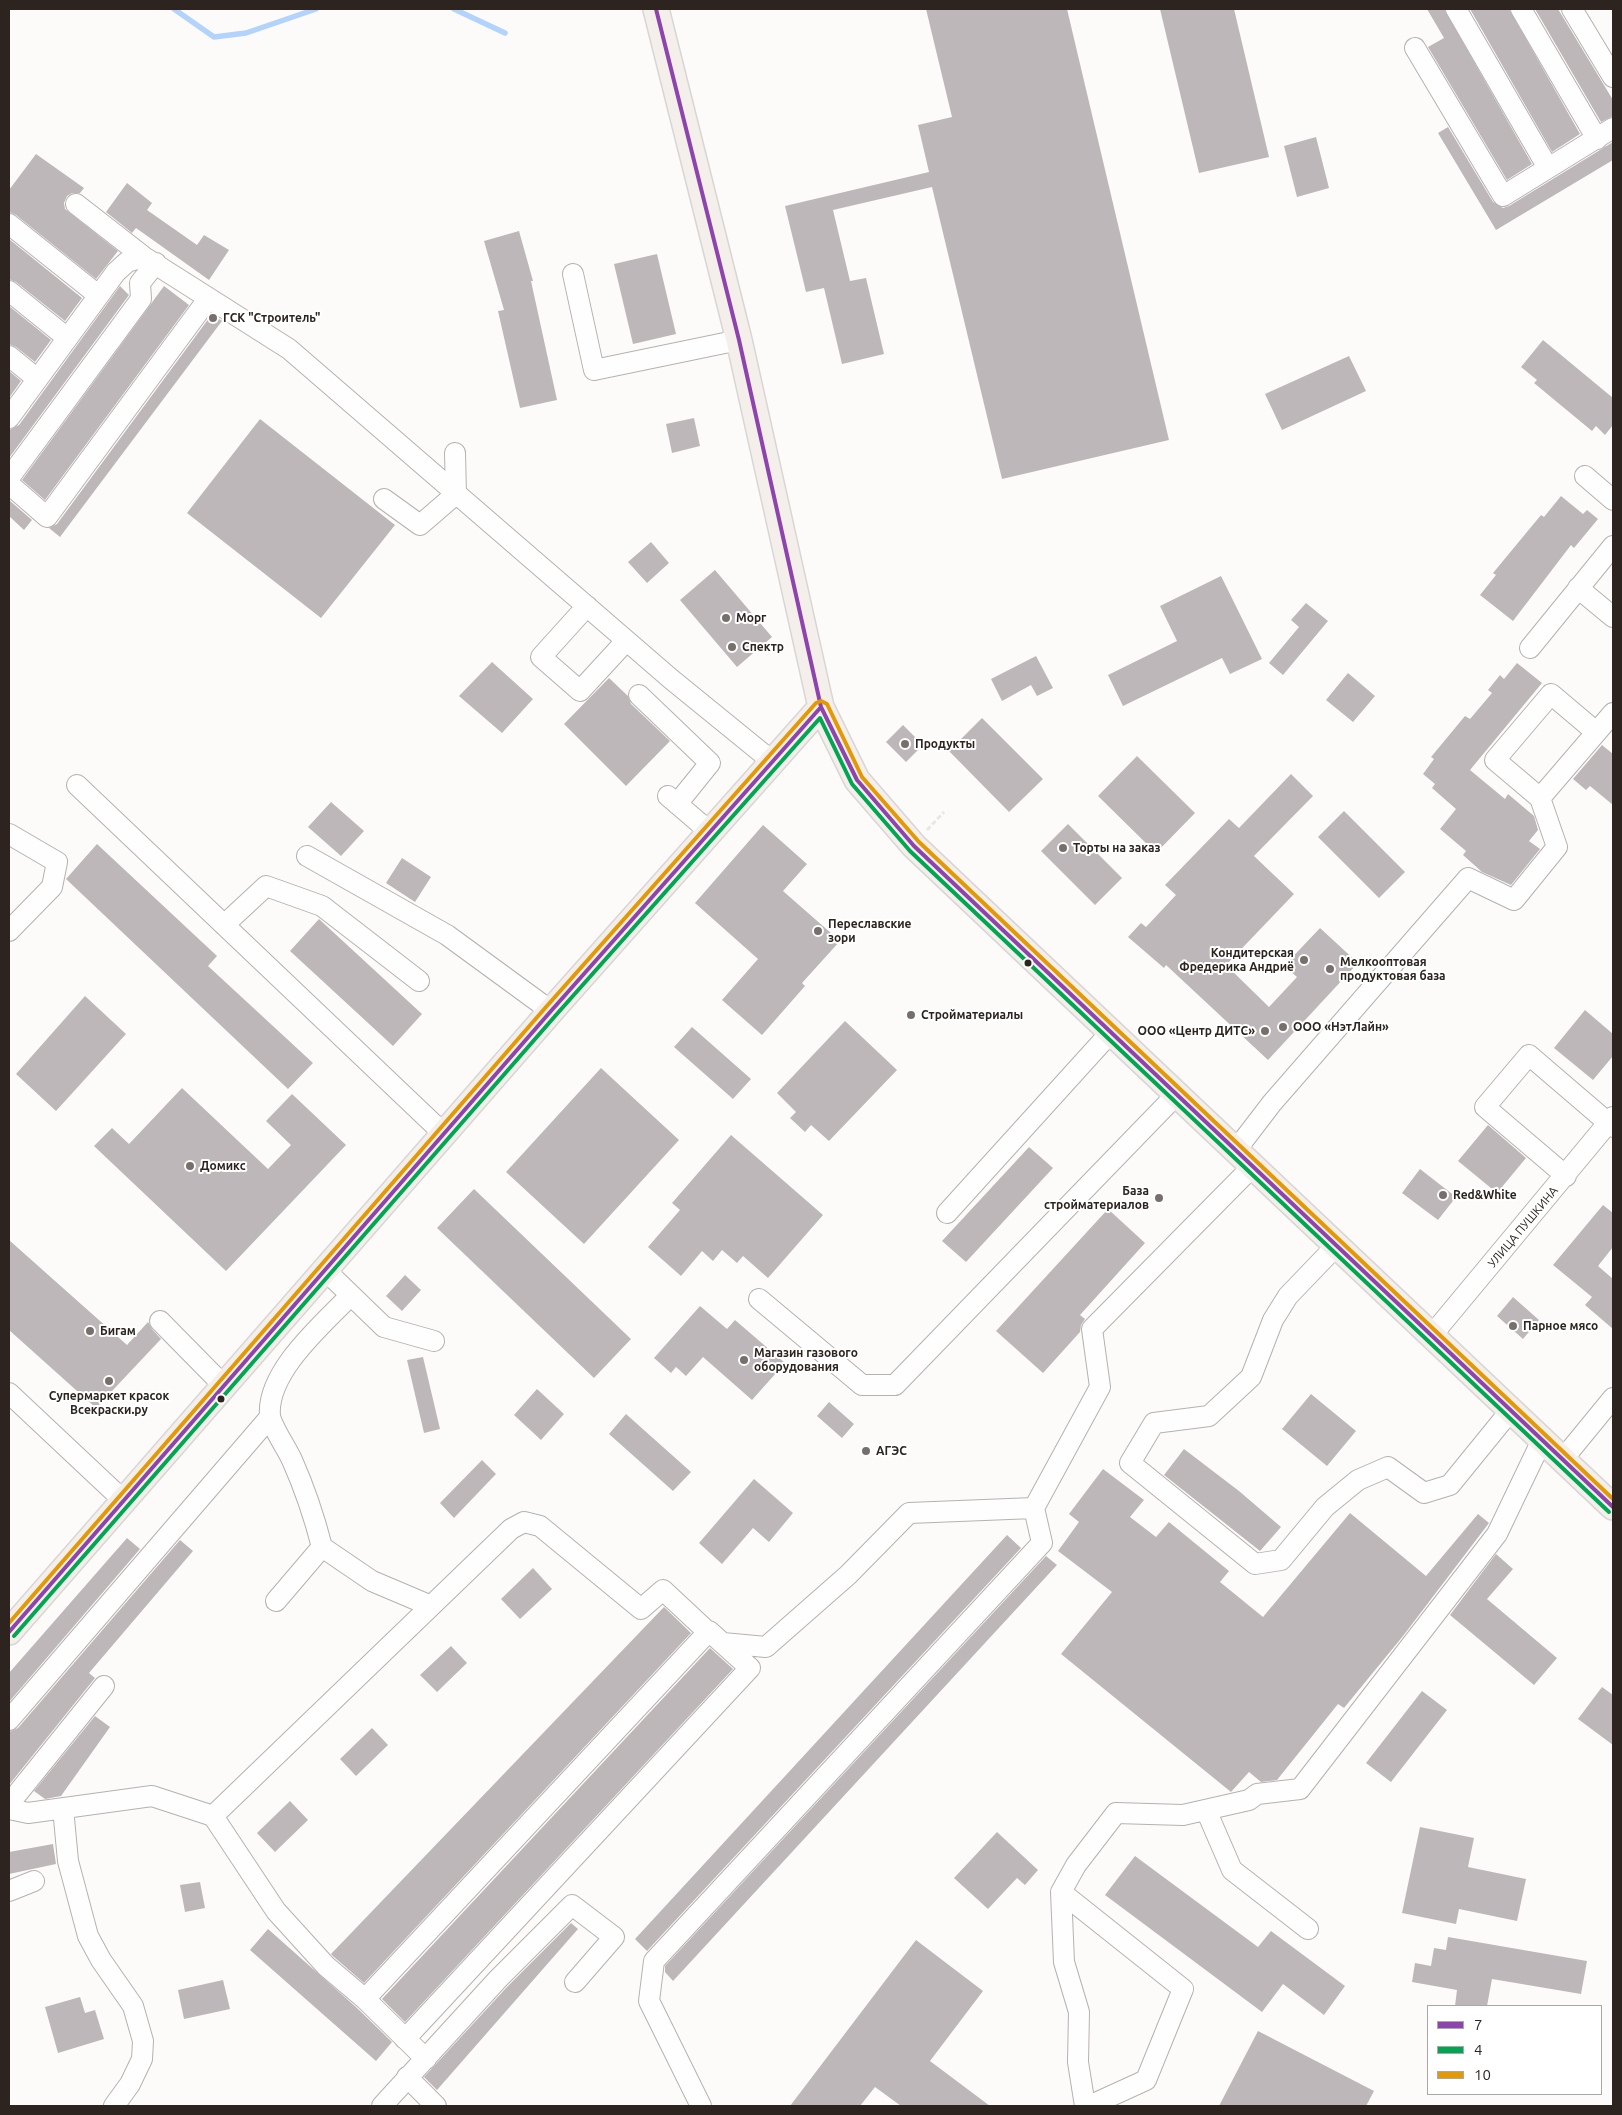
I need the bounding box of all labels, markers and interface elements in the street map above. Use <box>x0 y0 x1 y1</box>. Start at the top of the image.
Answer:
place label: ГСК "Строитель" <box>223 311 320 325</box>
marker: ГСК "Строитель" <box>207 312 219 324</box>
place label: Морг <box>736 611 766 625</box>
marker: Морг <box>720 612 732 624</box>
place label: Спектр <box>742 640 784 654</box>
marker: Спектр <box>726 641 738 653</box>
place label: Продукты <box>915 737 975 751</box>
marker: Продукты <box>899 738 911 750</box>
place label: Торты на заказ <box>1073 841 1160 855</box>
marker: Торты на заказ <box>1057 842 1069 854</box>
place label: Переславские зори <box>828 917 912 945</box>
marker: Переславские зори <box>812 925 824 937</box>
place label: Кондитерская Фредерика Андриё <box>1179 946 1294 974</box>
marker: Кондитерская Фредерика Андриё <box>1298 954 1310 966</box>
place label: Мелкооптовая продуктовая база <box>1340 955 1446 983</box>
unlabelled marker <box>1023 958 1033 968</box>
marker: Мелкооптовая продуктовая база <box>1324 963 1336 975</box>
place label: Стройматериалы <box>921 1008 1023 1022</box>
marker: Стройматериалы <box>905 1009 917 1021</box>
place label: ООО «НэтЛайн» <box>1293 1020 1389 1034</box>
marker: ООО «НэтЛайн» <box>1277 1021 1289 1033</box>
place label: ООО «Центр ДИТС» <box>1138 1024 1255 1038</box>
marker: ООО «Центр ДИТС» <box>1259 1025 1271 1037</box>
place label: Домикс <box>200 1159 246 1173</box>
marker: Домикс <box>184 1160 196 1172</box>
place label: База стройматериалов <box>1044 1184 1149 1212</box>
street label: УЛИЦА ПУШКИНА <box>1485 1184 1561 1270</box>
place label: Red&White <box>1453 1188 1517 1202</box>
marker: Red&White <box>1437 1189 1449 1201</box>
marker: База стройматериалов <box>1153 1192 1165 1204</box>
place label: Парное мясо <box>1523 1319 1598 1333</box>
marker: Парное мясо <box>1507 1320 1519 1332</box>
place label: Бигам <box>100 1324 136 1338</box>
marker: Бигам <box>84 1325 96 1337</box>
place label: Магазин газового оборудования <box>754 1346 858 1374</box>
marker: Магазин газового оборудования <box>738 1354 750 1366</box>
marker: Супермаркет красок Всекраски.ру <box>103 1375 115 1387</box>
place label: Супермаркет красок Всекраски.ру <box>49 1389 169 1417</box>
unlabelled marker <box>216 1394 226 1404</box>
place label: АГЭС <box>876 1444 907 1458</box>
marker: АГЭС <box>860 1445 872 1457</box>
legend <box>1427 2005 1602 2095</box>
text: 7 <box>1474 2016 1482 2033</box>
text: 4 <box>1474 2041 1482 2058</box>
text: 10 <box>1474 2066 1491 2083</box>

